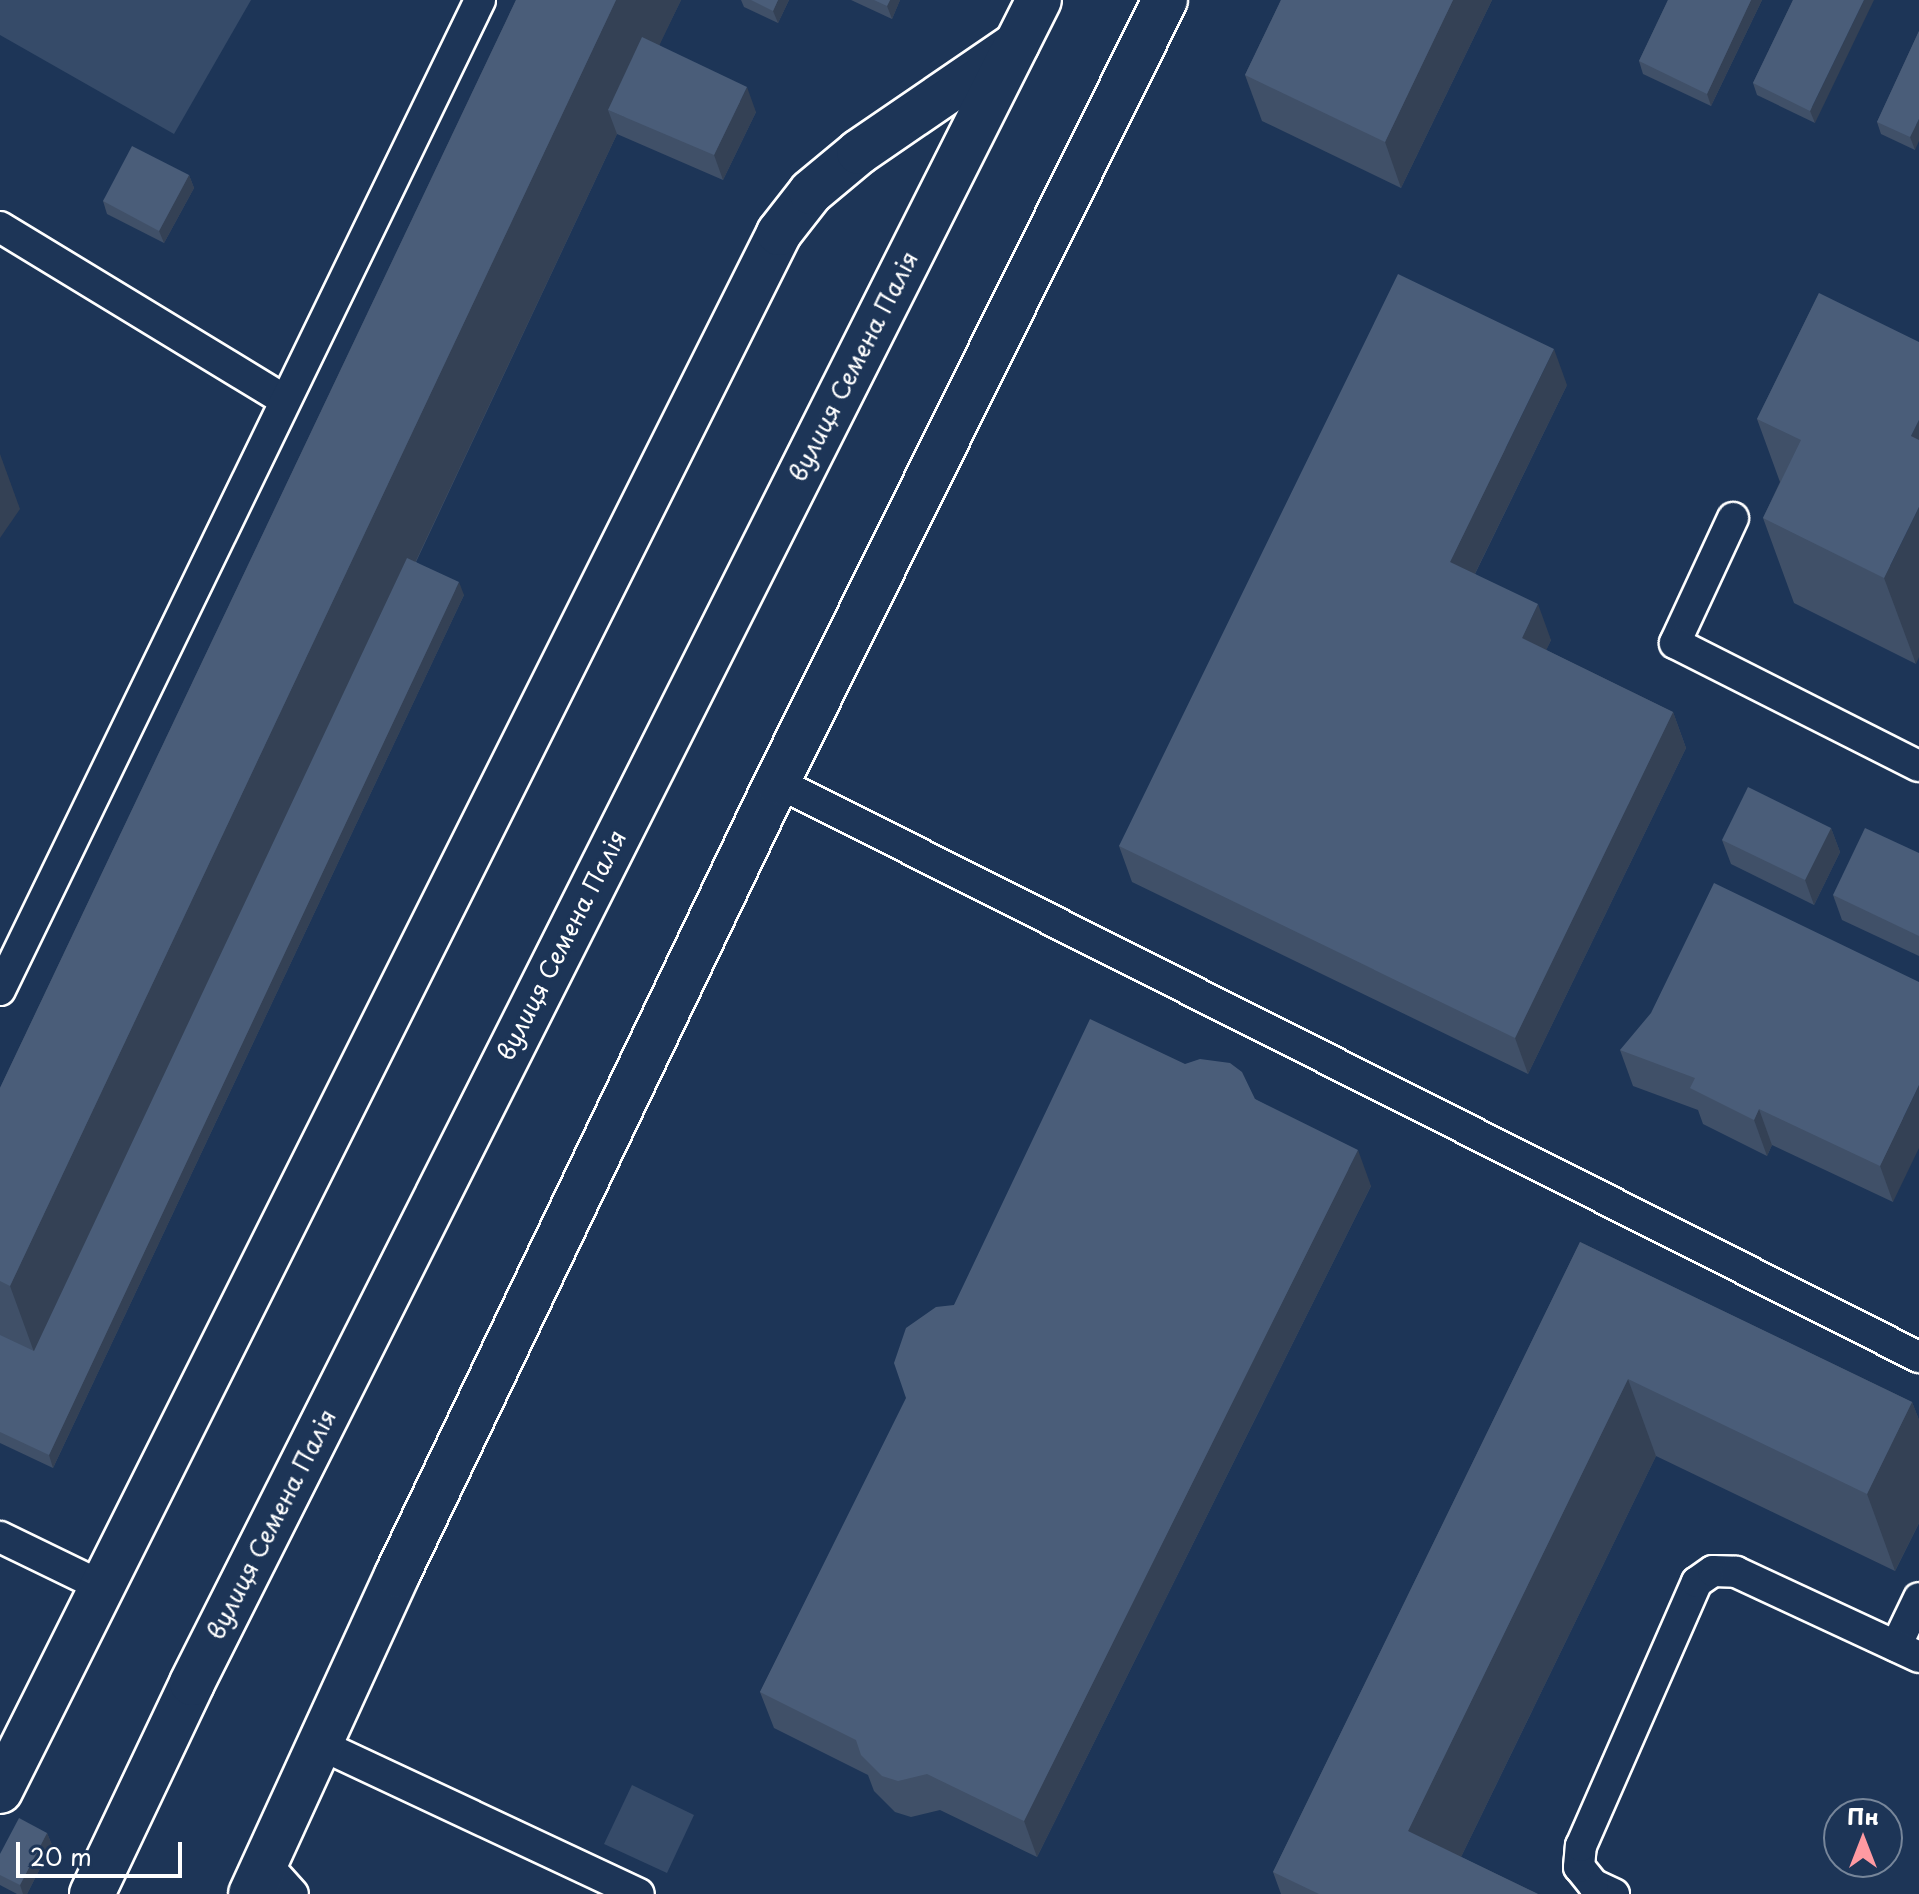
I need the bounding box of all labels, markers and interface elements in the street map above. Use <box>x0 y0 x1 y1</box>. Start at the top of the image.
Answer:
street label: вулиця Семена Палія <box>782 245 924 487</box>
street label: вулиця Семена Палія <box>490 824 632 1066</box>
street label: вулиця Семена Палія <box>200 1403 342 1645</box>
north arrow <box>1823 1798 1903 1878</box>
text: Пн <box>1847 1799 1879 1832</box>
scale bar <box>20 1826 186 1876</box>
text: 20 m <box>30 1838 92 1874</box>

